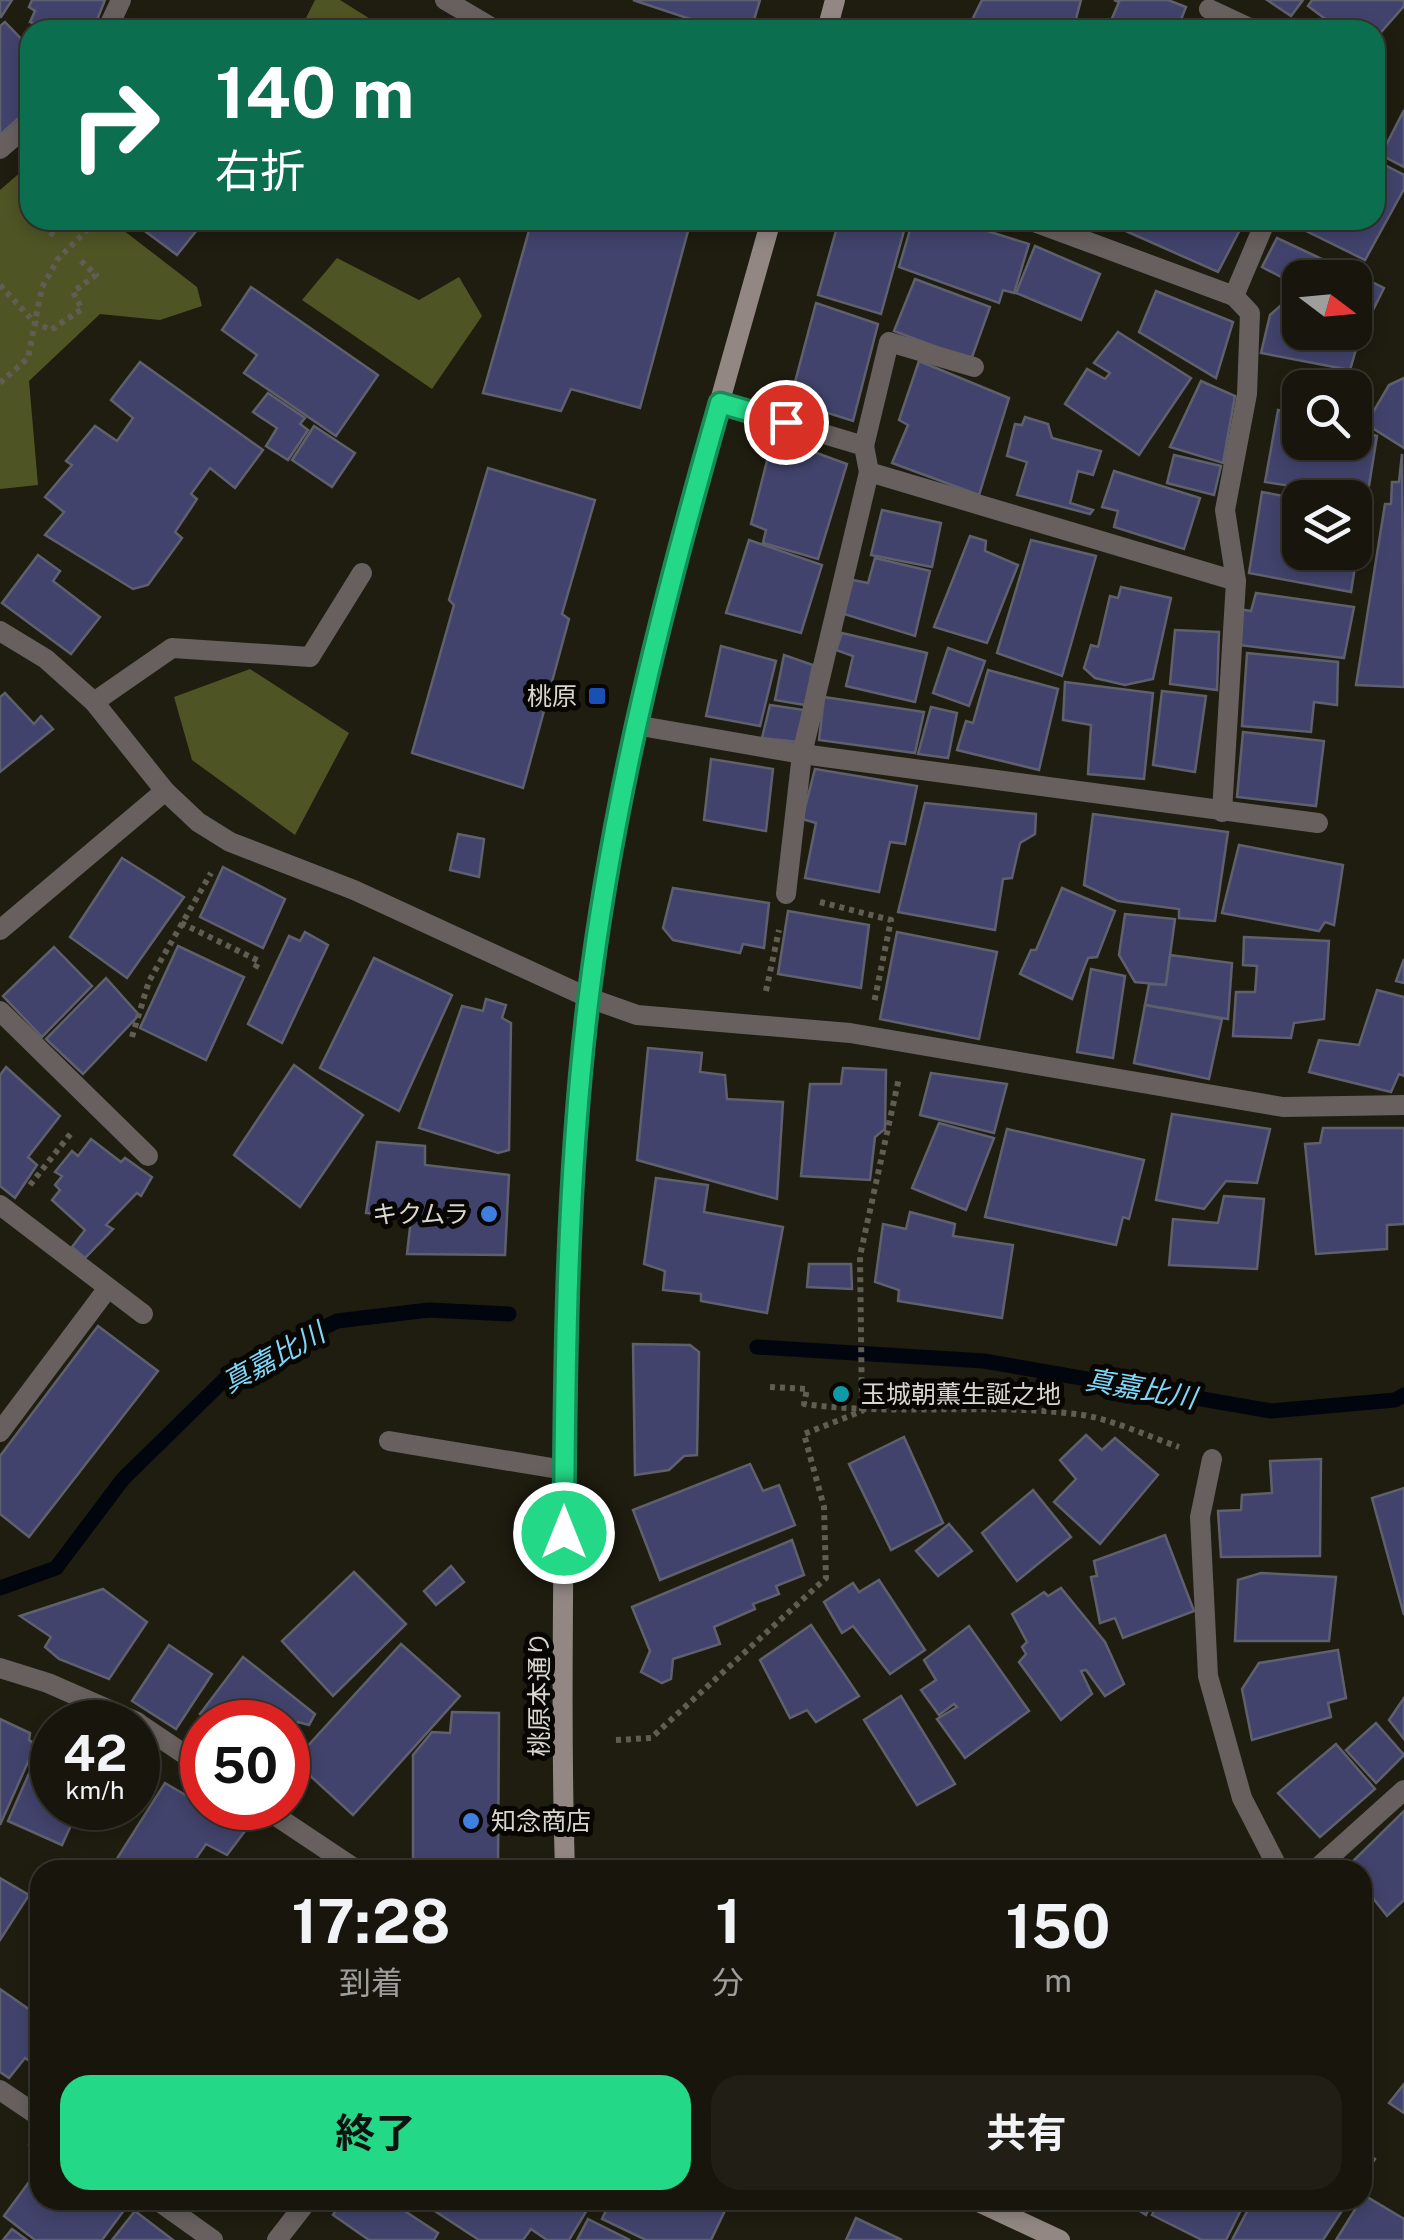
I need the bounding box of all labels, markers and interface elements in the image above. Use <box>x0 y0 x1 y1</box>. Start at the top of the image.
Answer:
text: 140 m <box>215 51 414 134</box>
icon: right <box>50 60 180 190</box>
text: 右折 <box>215 144 305 197</box>
north arrow <box>1282 260 1372 350</box>
map controls <box>1282 260 1372 570</box>
button: search <box>1282 370 1372 460</box>
pin <box>744 380 829 465</box>
icon: arrive <box>759 395 814 450</box>
button: layers <box>1282 480 1372 570</box>
place label: 桃原 <box>527 681 577 711</box>
marker: 桃原 <box>586 685 608 707</box>
place label: キクムラ <box>372 1199 469 1229</box>
marker: キクムラ <box>478 1203 500 1225</box>
water label: 真嘉比川 <box>216 1314 333 1399</box>
water label: 真嘉比川 <box>1083 1362 1202 1414</box>
place label: 玉城朝薫生誕之地 <box>861 1379 1061 1409</box>
marker: 玉城朝薫生誕之地 <box>830 1383 852 1405</box>
position arrow <box>512 1481 616 1585</box>
street label: 桃原本通り <box>524 1631 554 1757</box>
speed limit sign: 50 <box>180 1700 310 1830</box>
text: 42 <box>63 1723 127 1782</box>
text: km/h <box>66 1775 124 1805</box>
place label: 知念商店 <box>491 1806 591 1836</box>
marker: 知念商店 <box>460 1810 482 1832</box>
text: 17:28 <box>292 1886 451 1957</box>
text: 1 <box>715 1886 741 1957</box>
text: 150 <box>1006 1891 1110 1962</box>
text: m <box>1044 1962 1072 1999</box>
text: 到着 <box>339 1964 403 2001</box>
text: 分 <box>712 1964 744 2001</box>
button: 終了 <box>60 2075 691 2190</box>
button: 共有 <box>711 2075 1342 2190</box>

